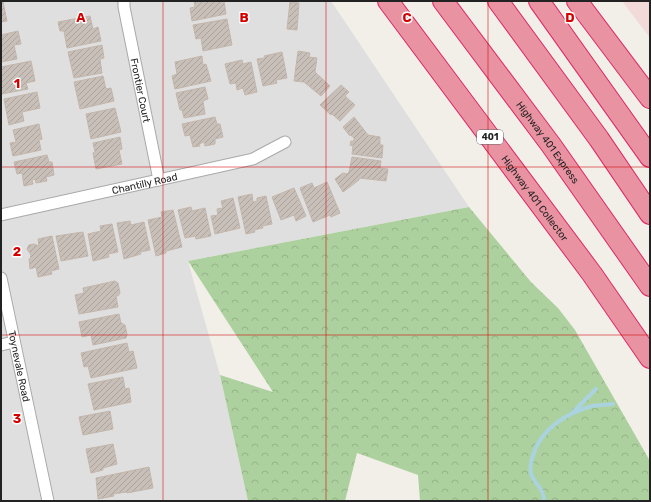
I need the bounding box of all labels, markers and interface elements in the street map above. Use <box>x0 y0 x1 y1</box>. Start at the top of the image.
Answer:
text: A <box>76 10 86 25</box>
text: B <box>239 10 249 25</box>
text: C <box>402 10 412 25</box>
text: D <box>565 10 575 25</box>
street label: Frontier Court <box>128 57 152 124</box>
text: 1 <box>14 76 20 91</box>
street label: Highway 401 Express <box>513 99 581 186</box>
road number: 401 <box>477 130 503 144</box>
street label: Highway 401 Collector <box>499 153 570 244</box>
street label: Chantilly Road <box>111 171 179 197</box>
text: 2 <box>13 244 21 259</box>
street label: Toynevale Road <box>5 330 32 403</box>
text: 3 <box>13 411 22 426</box>

